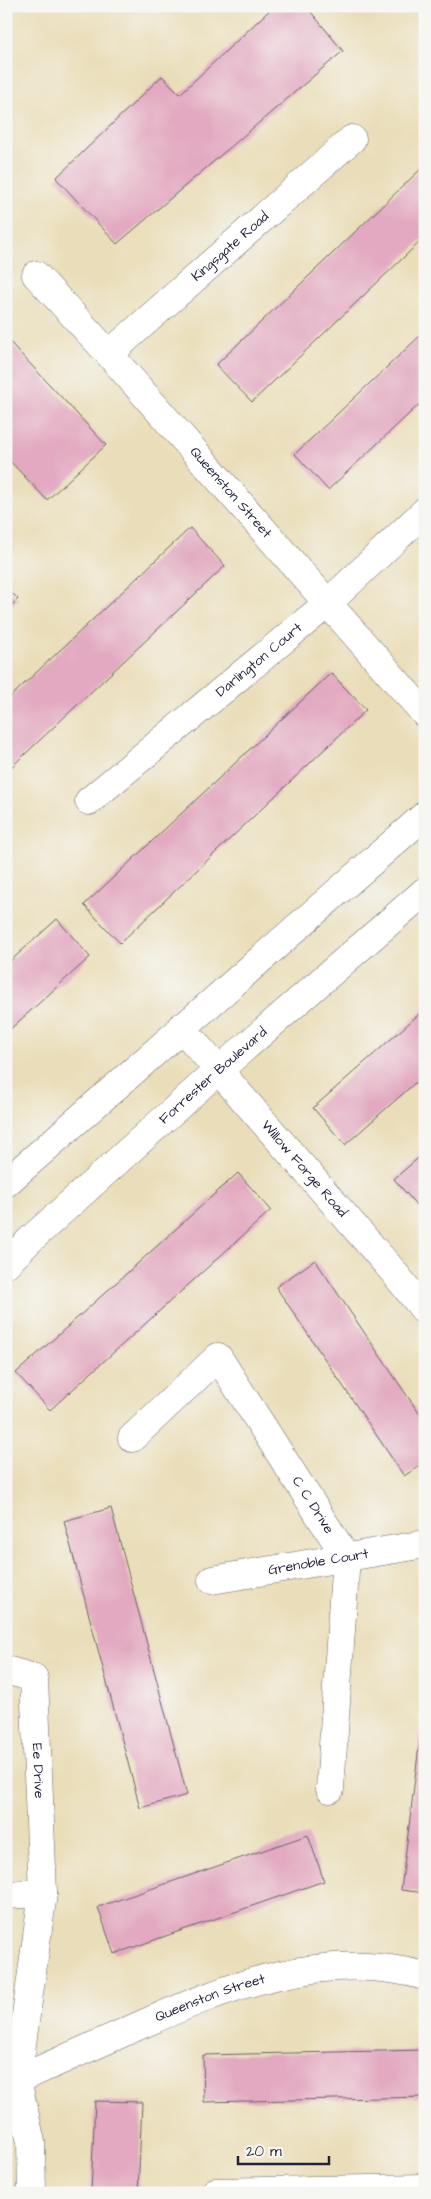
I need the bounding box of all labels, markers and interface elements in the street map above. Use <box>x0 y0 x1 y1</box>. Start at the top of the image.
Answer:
street label: Kingsgate Road <box>187 207 273 286</box>
street label: Queenston Street <box>185 443 277 543</box>
street label: Darlington Court <box>212 618 307 702</box>
street label: Forrester Boulevard <box>155 1022 272 1129</box>
street label: Willow Forge Road <box>257 1116 352 1222</box>
street label: C C Drive <box>287 1472 339 1538</box>
street label: Grenoble Court <box>267 1544 371 1580</box>
street label: Ee Drive <box>27 1743 49 1799</box>
street label: Queenston Street <box>152 1969 268 2027</box>
scale bar <box>238 2134 330 2166</box>
text: 20 m <box>246 2141 282 2162</box>

